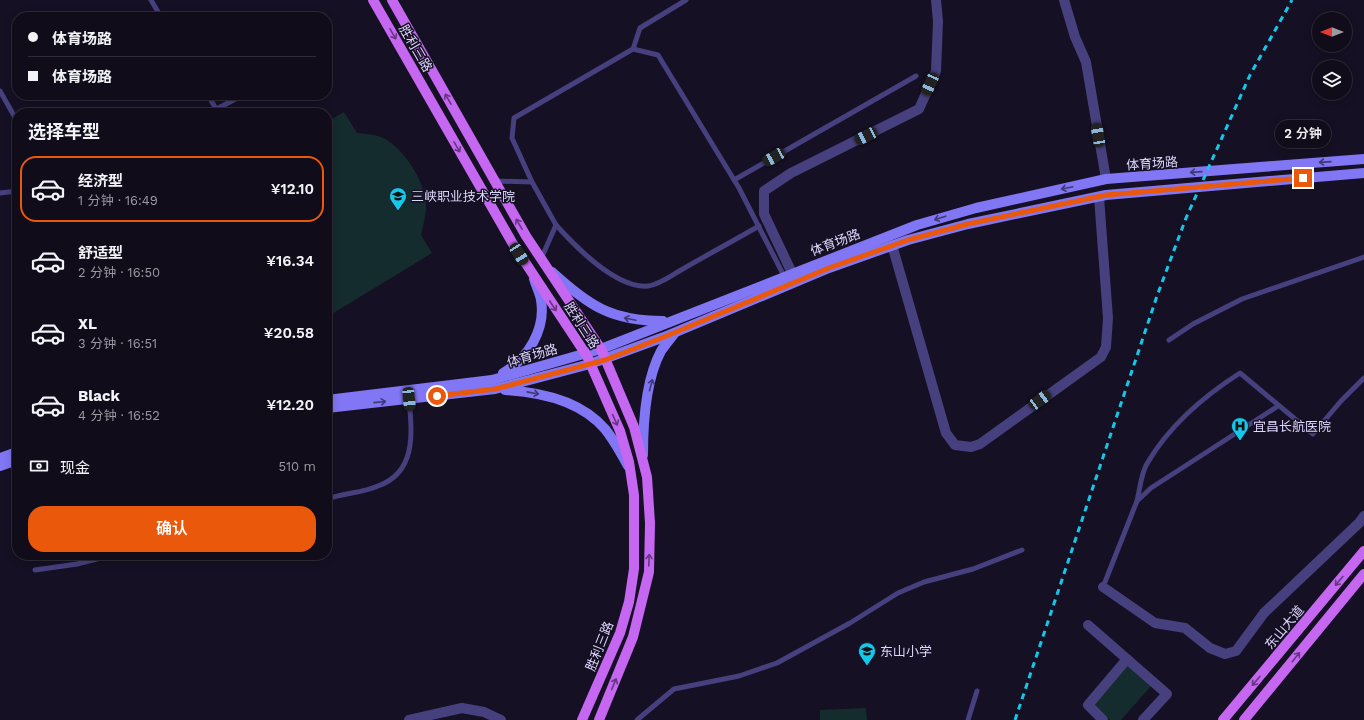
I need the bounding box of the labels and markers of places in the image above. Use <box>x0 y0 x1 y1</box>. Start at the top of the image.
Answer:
school or university icon: 三峡职业技术学院 <box>388 186 408 211</box>
place label: 三峡职业技术学院 <box>411 189 515 204</box>
hospital icon: 宜昌长航医院 <box>1230 416 1250 441</box>
place label: 宜昌长航医院 <box>1253 419 1331 434</box>
school or university icon: 东山小学 <box>857 641 877 666</box>
place label: 东山小学 <box>880 644 932 659</box>

